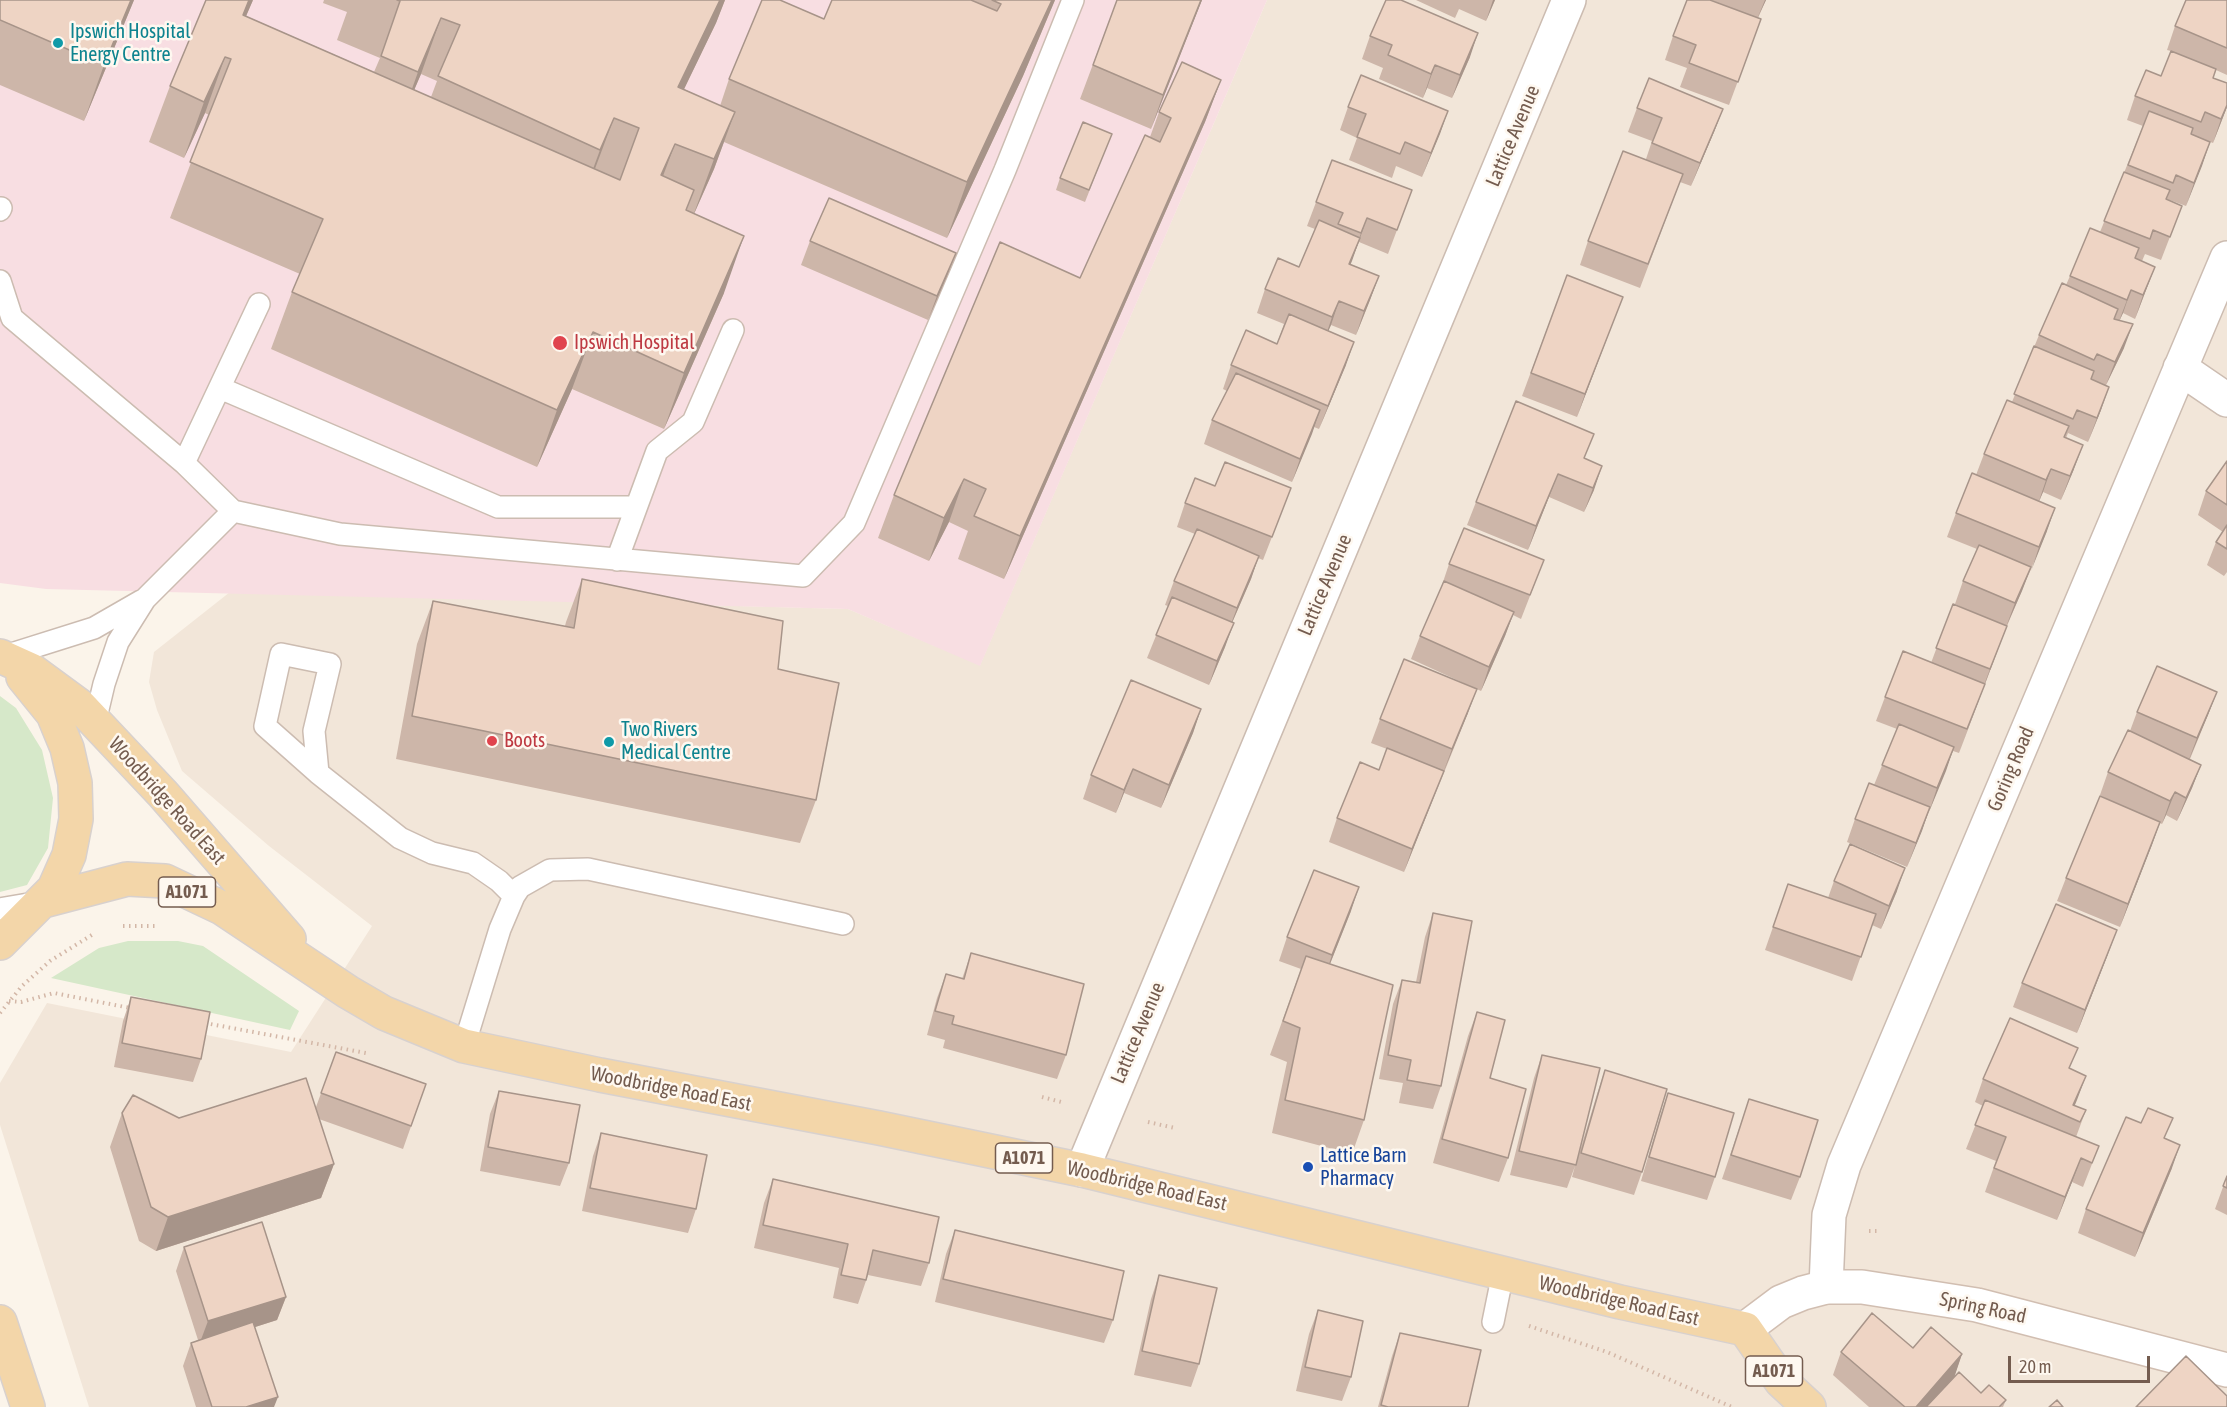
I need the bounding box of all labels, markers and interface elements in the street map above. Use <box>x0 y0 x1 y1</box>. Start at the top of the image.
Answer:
place label: Ipswich Hospital Energy Centre <box>70 20 191 67</box>
marker: Ipswich Hospital Energy Centre <box>51 36 65 50</box>
street label: Lattice Avenue <box>1481 82 1545 190</box>
place label: Ipswich Hospital <box>574 331 695 355</box>
marker: Ipswich Hospital <box>551 334 569 352</box>
street label: Lattice Avenue <box>1293 531 1357 639</box>
place label: Two Rivers Medical Centre <box>621 718 731 765</box>
street label: Goring Road <box>1982 723 2040 815</box>
place label: Boots <box>504 729 545 753</box>
street label: Woodbridge Road East <box>103 732 231 870</box>
marker: Boots <box>485 734 499 748</box>
marker: Two Rivers Medical Centre <box>602 735 616 749</box>
road number: A1071 <box>158 877 216 907</box>
street label: Lattice Avenue <box>1106 979 1170 1087</box>
street label: Woodbridge Road East <box>589 1062 753 1116</box>
road number: A1071 <box>996 1143 1052 1173</box>
place label: Lattice Barn Pharmacy <box>1320 1144 1407 1191</box>
street label: Woodbridge Road East <box>1065 1156 1229 1216</box>
marker: Lattice Barn Pharmacy <box>1301 1160 1315 1174</box>
street label: Woodbridge Road East <box>1537 1271 1701 1331</box>
street label: Spring Road <box>1938 1287 2028 1329</box>
scale bar <box>2011 1344 2154 1382</box>
road number: A1071 <box>1746 1356 1802 1386</box>
text: 20 m <box>2019 1356 2051 1377</box>

